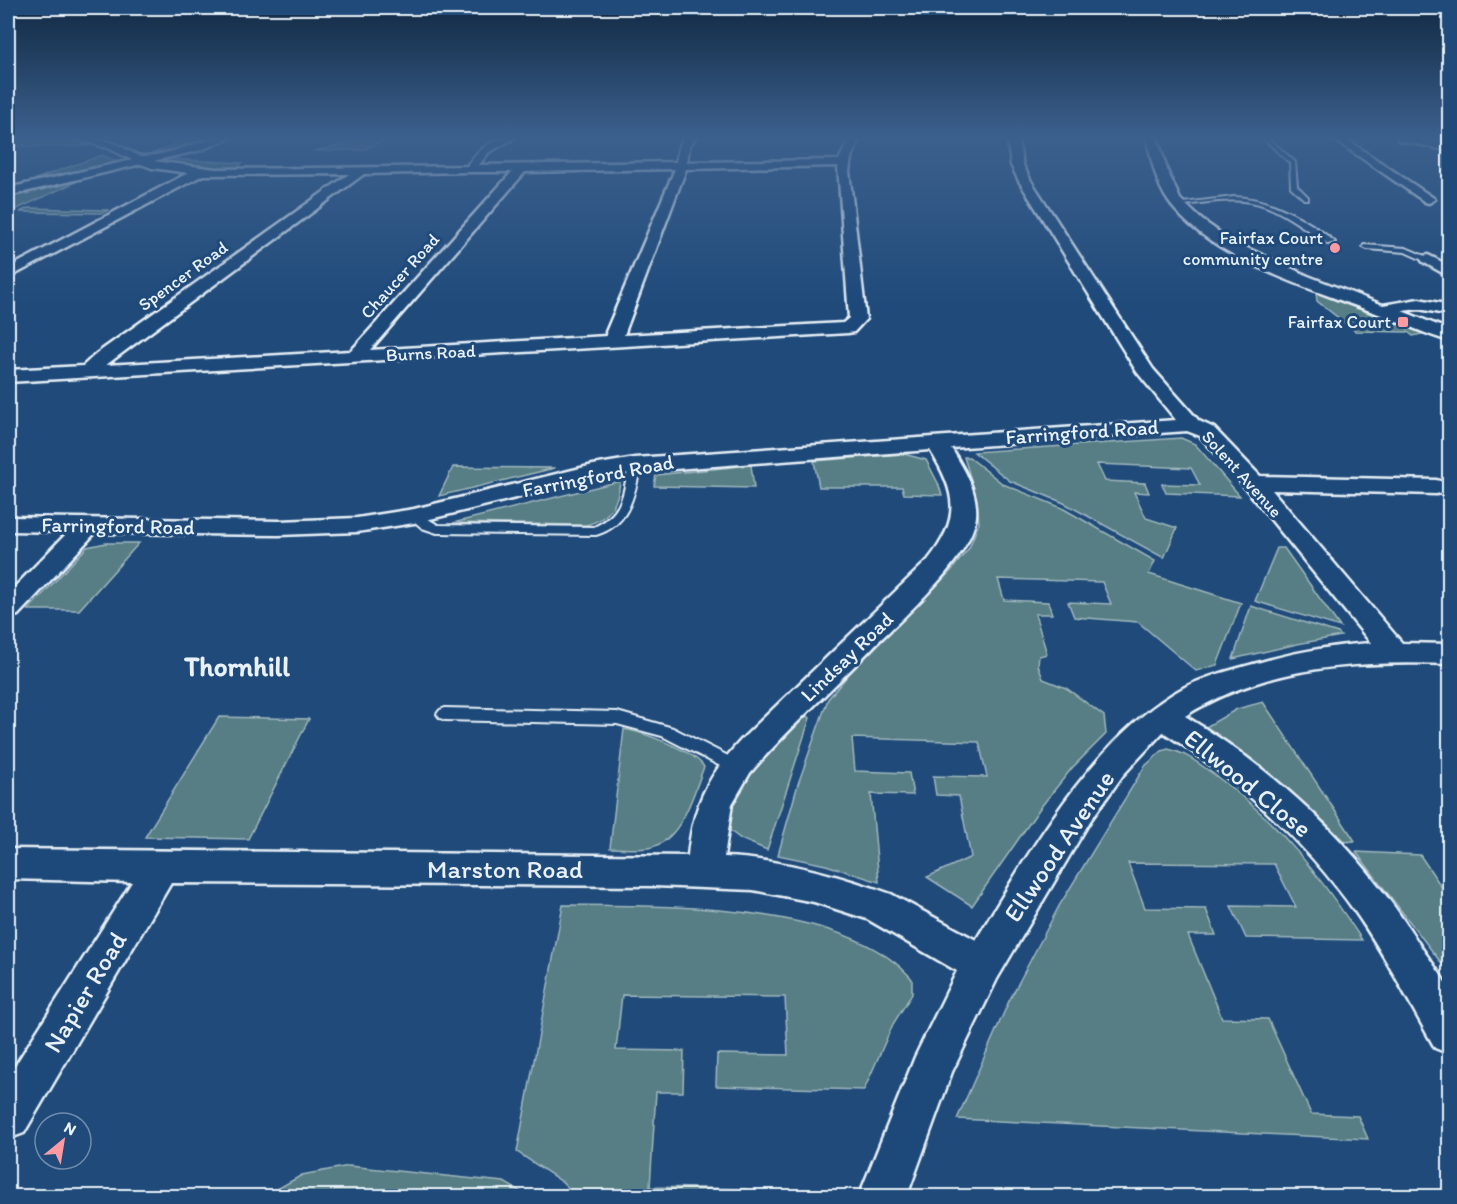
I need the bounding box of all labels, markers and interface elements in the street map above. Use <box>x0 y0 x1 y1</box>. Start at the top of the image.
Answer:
place label: Fairfax Court community centre <box>1183 227 1323 270</box>
street label: Chaucer Road <box>356 229 444 323</box>
street label: Spencer Road <box>134 236 232 316</box>
marker: Fairfax Court community centre <box>1328 241 1342 255</box>
place label: Fairfax Court <box>1288 311 1391 333</box>
marker: Fairfax Court <box>1396 315 1410 329</box>
street label: Burns Road <box>385 340 477 366</box>
street label: Farringford Road <box>1005 414 1159 449</box>
street label: Solent Avenue <box>1197 426 1287 522</box>
street label: Farringford Road <box>520 449 676 502</box>
street label: Farringford Road <box>41 512 195 539</box>
street label: Lindsay Road <box>795 606 898 707</box>
district label: Thornhill <box>183 650 290 683</box>
street label: Ellwood Close <box>1178 722 1318 844</box>
street label: Ellwood Avenue <box>996 764 1122 928</box>
street label: Marston Road <box>427 853 583 885</box>
street label: Napier Road <box>36 926 134 1058</box>
north arrow <box>33 1111 93 1171</box>
text: N <box>61 1118 80 1139</box>

